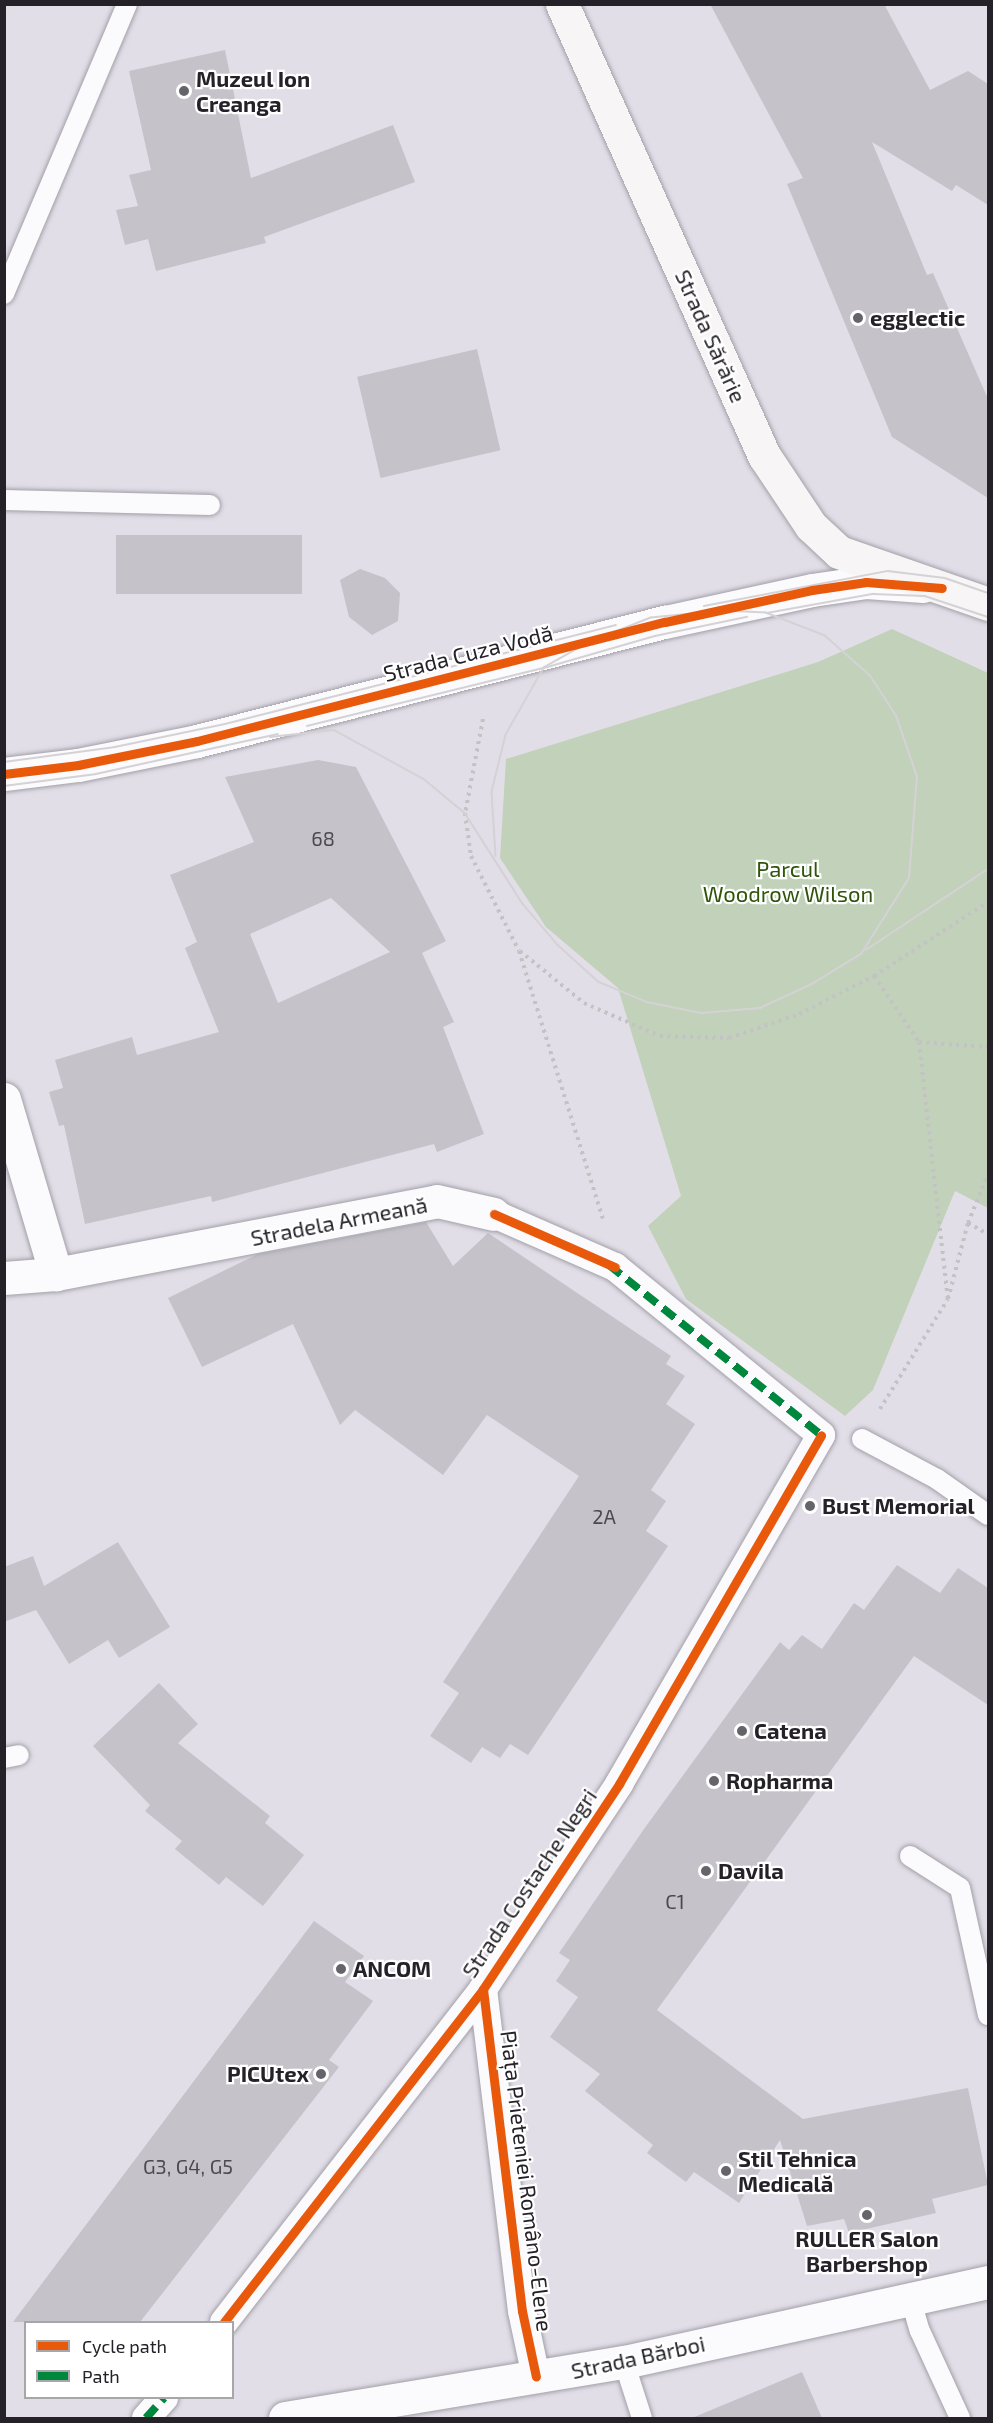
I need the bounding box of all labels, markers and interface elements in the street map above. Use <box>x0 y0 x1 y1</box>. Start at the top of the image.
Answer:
place label: Muzeul Ion Creanga <box>196 65 311 116</box>
marker: Muzeul Ion Creanga <box>177 84 191 98</box>
street label: Strada Sărărie <box>670 266 752 406</box>
place label: egglectic <box>870 305 965 331</box>
marker: egglectic <box>851 311 865 325</box>
street label: Strada Cuza Vodă <box>380 619 556 687</box>
house number: 68 <box>311 826 335 850</box>
park label: Parcul Woodrow Wilson <box>702 855 874 906</box>
street label: Stradela Armeană <box>248 1191 430 1251</box>
place label: Bust Memorial <box>822 1493 975 1519</box>
marker: Bust Memorial <box>803 1499 817 1513</box>
house number: 2A <box>592 1504 616 1528</box>
place label: Catena <box>754 1718 827 1744</box>
marker: Catena <box>735 1724 749 1738</box>
place label: Ropharma <box>726 1768 833 1794</box>
marker: Ropharma <box>707 1774 721 1788</box>
street label: Strada Costache Negri <box>456 1784 602 1982</box>
place label: Davila <box>718 1858 784 1884</box>
marker: Davila <box>699 1864 713 1878</box>
house number: C1 <box>665 1889 685 1913</box>
place label: ANCOM <box>353 1956 431 1982</box>
marker: ANCOM <box>334 1962 348 1976</box>
street label: Piața Prieteniei Româno-Elene <box>495 2029 559 2333</box>
place label: PICUtex <box>227 2061 309 2087</box>
marker: PICUtex <box>314 2067 328 2081</box>
place label: Stil Tehnica Medicală <box>738 2145 858 2196</box>
house number: G3, G4, G5 <box>143 2154 233 2178</box>
marker: Stil Tehnica Medicală <box>719 2164 733 2178</box>
marker: RULLER Salon Barbershop <box>860 2208 874 2222</box>
place label: RULLER Salon Barbershop <box>795 2225 939 2276</box>
legend <box>24 2321 234 2399</box>
street label: Strada Bărboi <box>569 2330 707 2384</box>
text: Cycle path <box>82 2335 167 2357</box>
text: Path <box>82 2365 120 2387</box>

